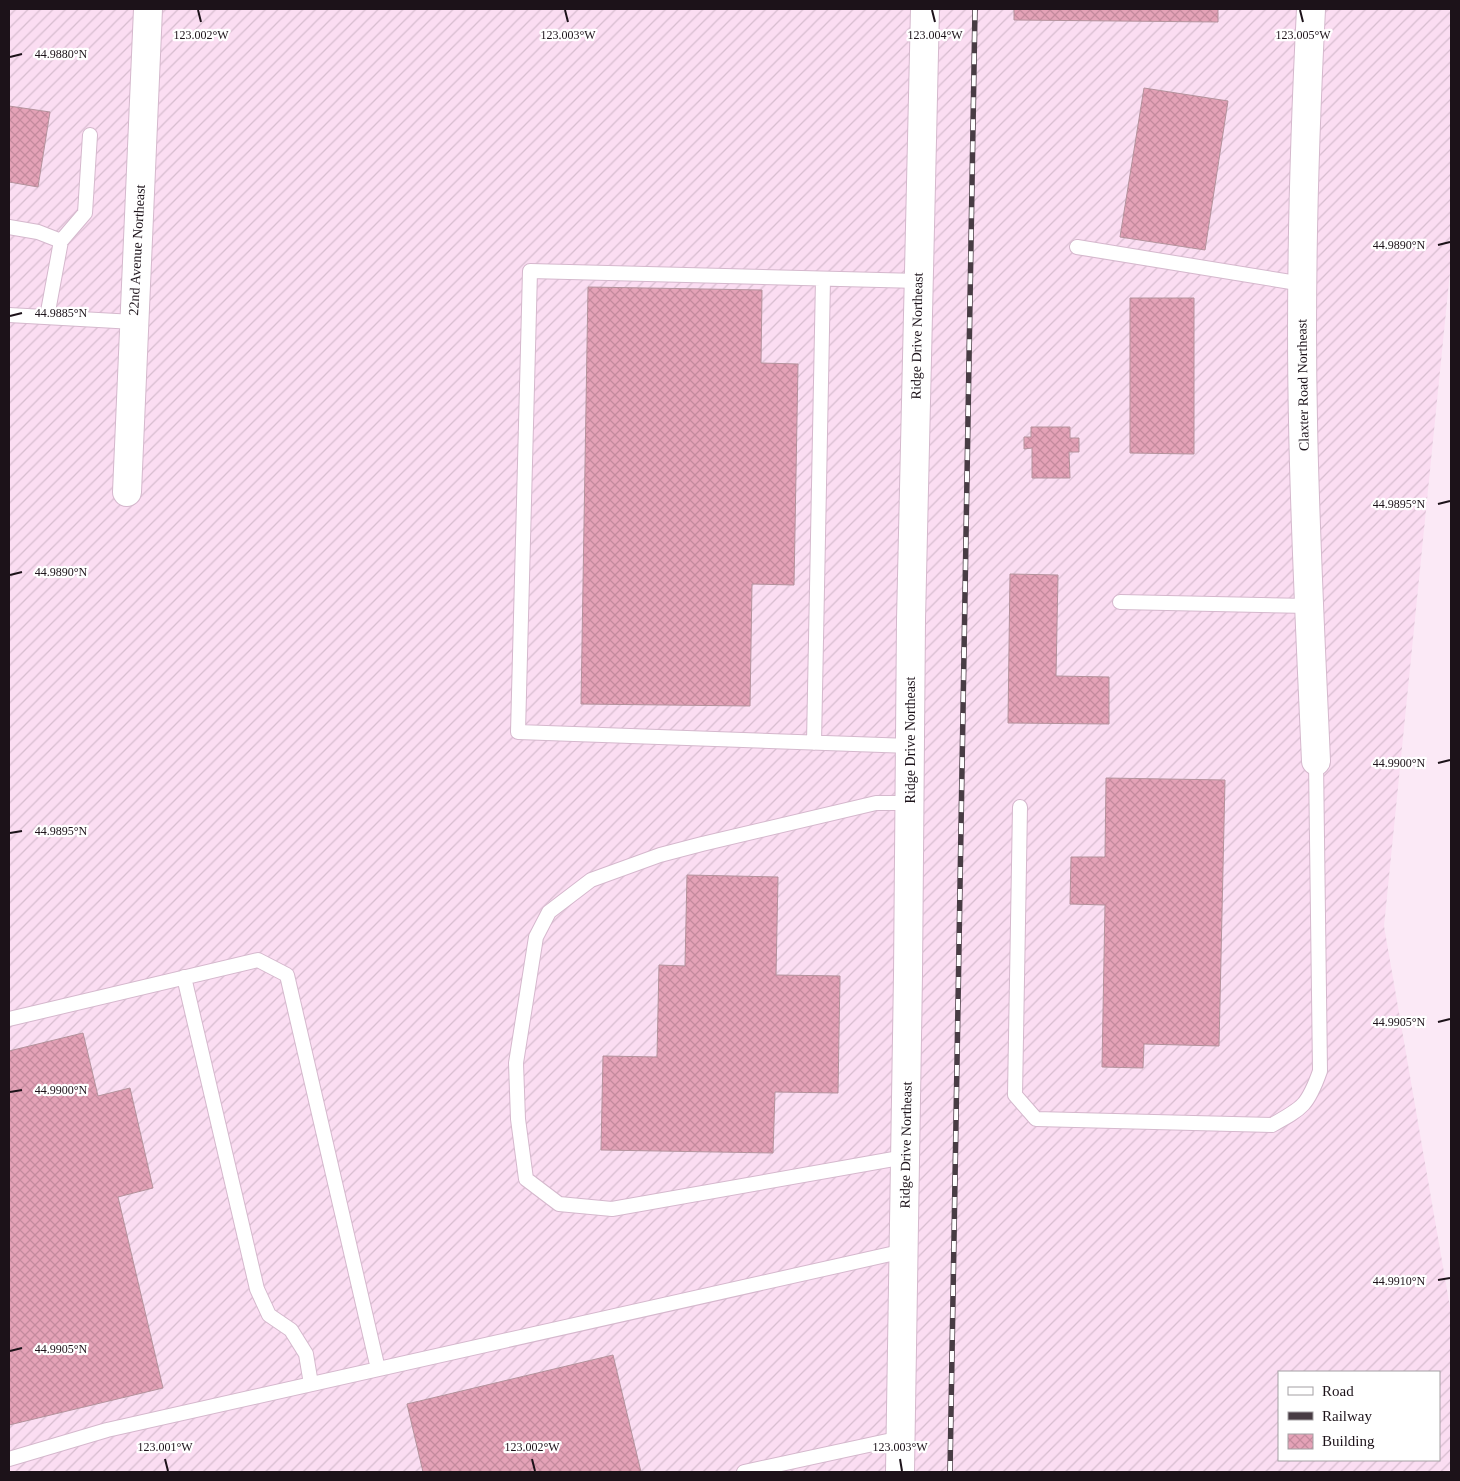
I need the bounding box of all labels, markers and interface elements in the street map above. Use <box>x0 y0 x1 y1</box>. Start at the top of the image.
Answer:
text: 123.002°W <box>173 28 229 42</box>
text: 123.003°W <box>540 28 596 42</box>
text: 123.004°W <box>907 28 963 42</box>
text: 123.005°W <box>1275 28 1331 42</box>
text: 44.9880°N <box>35 47 88 61</box>
street label: 22nd Avenue Northeast <box>126 184 148 316</box>
text: 44.9890°N <box>1373 238 1426 252</box>
street label: Ridge Drive Northeast <box>908 272 926 399</box>
text: 44.9885°N <box>35 306 88 320</box>
street label: Claxter Road Northeast <box>1294 319 1312 451</box>
text: 44.9895°N <box>1373 497 1426 511</box>
text: 44.9890°N <box>35 565 88 579</box>
street label: Ridge Drive Northeast <box>903 677 918 803</box>
text: 44.9900°N <box>1373 756 1426 770</box>
text: 44.9895°N <box>35 824 88 838</box>
text: 44.9905°N <box>1373 1015 1426 1029</box>
street label: Ridge Drive Northeast <box>897 1081 915 1208</box>
text: 44.9900°N <box>35 1083 88 1097</box>
text: 44.9910°N <box>1373 1274 1426 1288</box>
text: 44.9905°N <box>35 1342 88 1356</box>
legend <box>1278 1371 1440 1461</box>
text: Road <box>1322 1383 1354 1399</box>
text: Railway <box>1322 1408 1372 1424</box>
text: Building <box>1322 1433 1375 1449</box>
text: 123.001°W <box>137 1440 193 1454</box>
text: 123.002°W <box>504 1440 560 1454</box>
text: 123.003°W <box>872 1440 928 1454</box>

